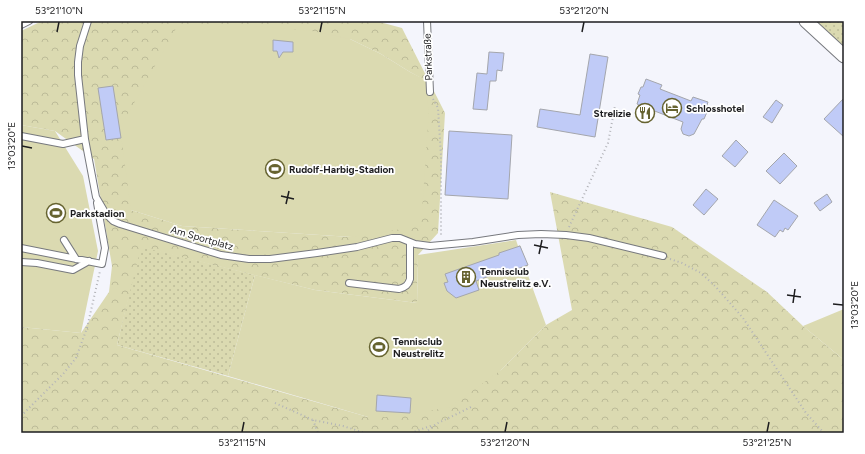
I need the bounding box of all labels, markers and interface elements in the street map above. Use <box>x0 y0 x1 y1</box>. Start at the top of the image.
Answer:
text: 53°21'10"N <box>35 4 83 17</box>
text: 53°21'15"N <box>298 4 346 17</box>
text: 53°21'20"N <box>559 4 609 17</box>
street label: Parkstraße <box>421 33 435 81</box>
hotel icon: Schlosshotel <box>661 97 683 119</box>
restaurant icon: Strelizie <box>634 102 656 124</box>
place label: Schlosshotel <box>686 102 744 115</box>
place label: Strelizie <box>594 107 631 120</box>
text: 13°03'20"E <box>5 122 18 170</box>
sports icon: Rudolf-Harbig-Stadion <box>264 158 286 180</box>
place label: Rudolf-Harbig-Stadion <box>289 163 394 176</box>
sports icon: Parkstadion <box>45 202 67 224</box>
place label: Parkstadion <box>70 207 125 220</box>
street label: Am Sportplatz <box>169 223 235 253</box>
place label: Tennisclub Neustrelitz e.V. <box>480 265 551 290</box>
building icon: Tennisclub Neustrelitz e.V. <box>455 266 477 288</box>
text: 13°03'20"E <box>848 281 861 329</box>
place label: Tennisclub Neustrelitz <box>393 335 444 360</box>
sports icon: Tennisclub Neustrelitz <box>368 336 390 358</box>
text: 53°21'15"N <box>218 436 266 449</box>
text: 53°21'20"N <box>480 436 530 449</box>
text: 53°21'25"N <box>743 436 791 449</box>

